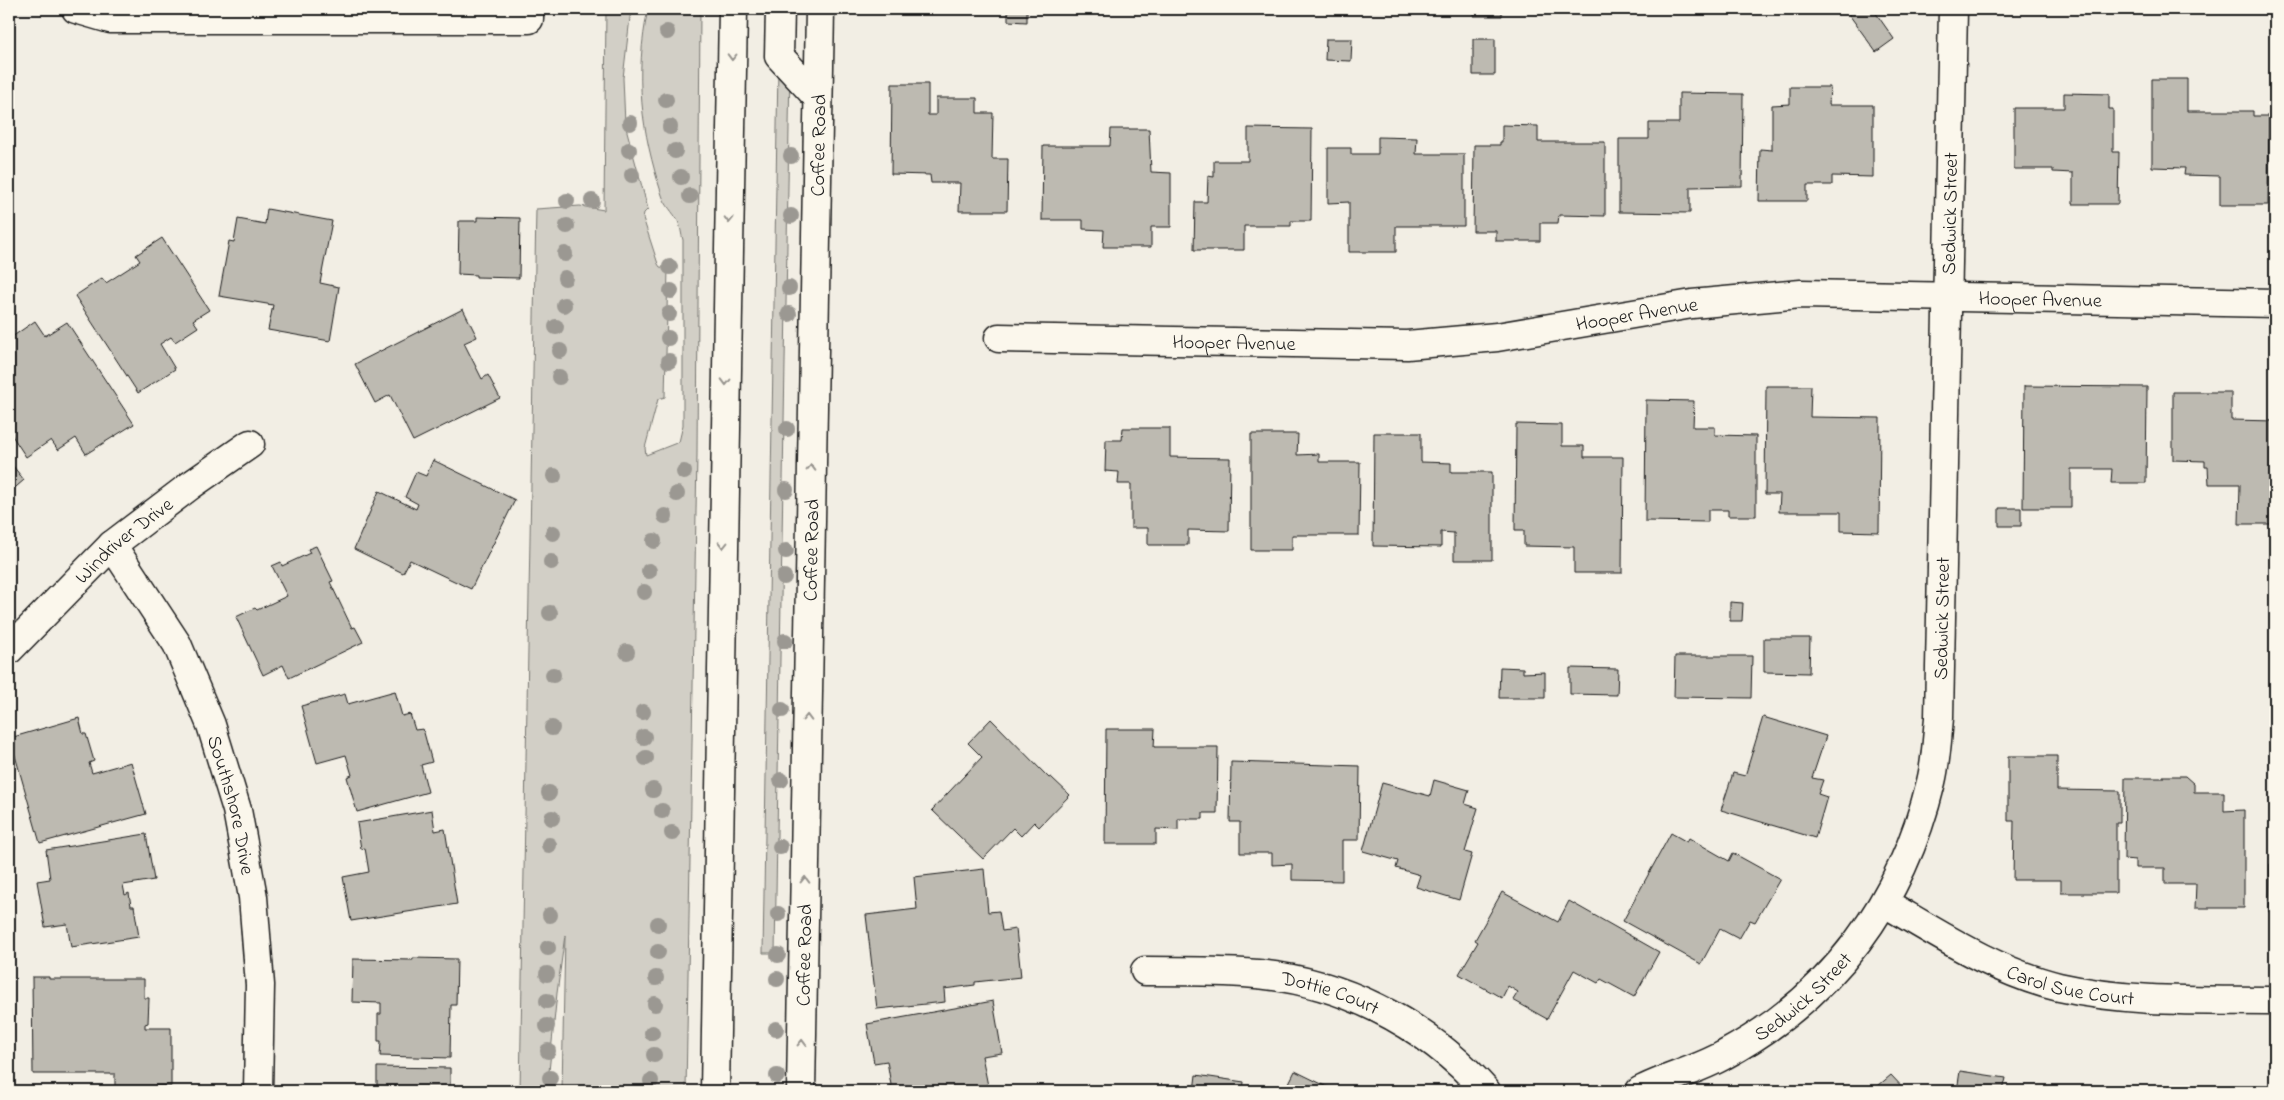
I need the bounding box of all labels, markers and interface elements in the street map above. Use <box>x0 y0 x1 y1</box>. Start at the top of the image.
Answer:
one-way arrow <box>727 54 737 62</box>
street label: Coffee Road <box>805 94 836 197</box>
street label: Sedwick Street <box>1936 152 1967 275</box>
one-way arrow <box>724 216 734 224</box>
street label: Hooper Avenue <box>1978 285 2102 317</box>
street label: Hooper Avenue <box>1574 292 1699 340</box>
street label: Hooper Avenue <box>1172 329 1296 360</box>
one-way arrow <box>721 379 731 387</box>
one-way arrow <box>806 463 816 471</box>
street label: Windriver Drive <box>69 492 180 592</box>
street label: Coffee Road <box>798 499 828 601</box>
one-way arrow <box>718 541 729 549</box>
street label: Sedwick Street <box>1928 556 1959 680</box>
one-way arrow <box>802 713 813 721</box>
street label: Southshore Drive <box>198 732 261 877</box>
one-way arrow <box>800 876 810 884</box>
street label: Coffee Road <box>790 904 821 1006</box>
street label: Sedwick Street <box>1749 947 1860 1050</box>
street label: Carol Sue Court <box>2001 959 2135 1015</box>
street label: Dottie Court <box>1278 965 1384 1024</box>
one-way arrow <box>797 1038 808 1046</box>

